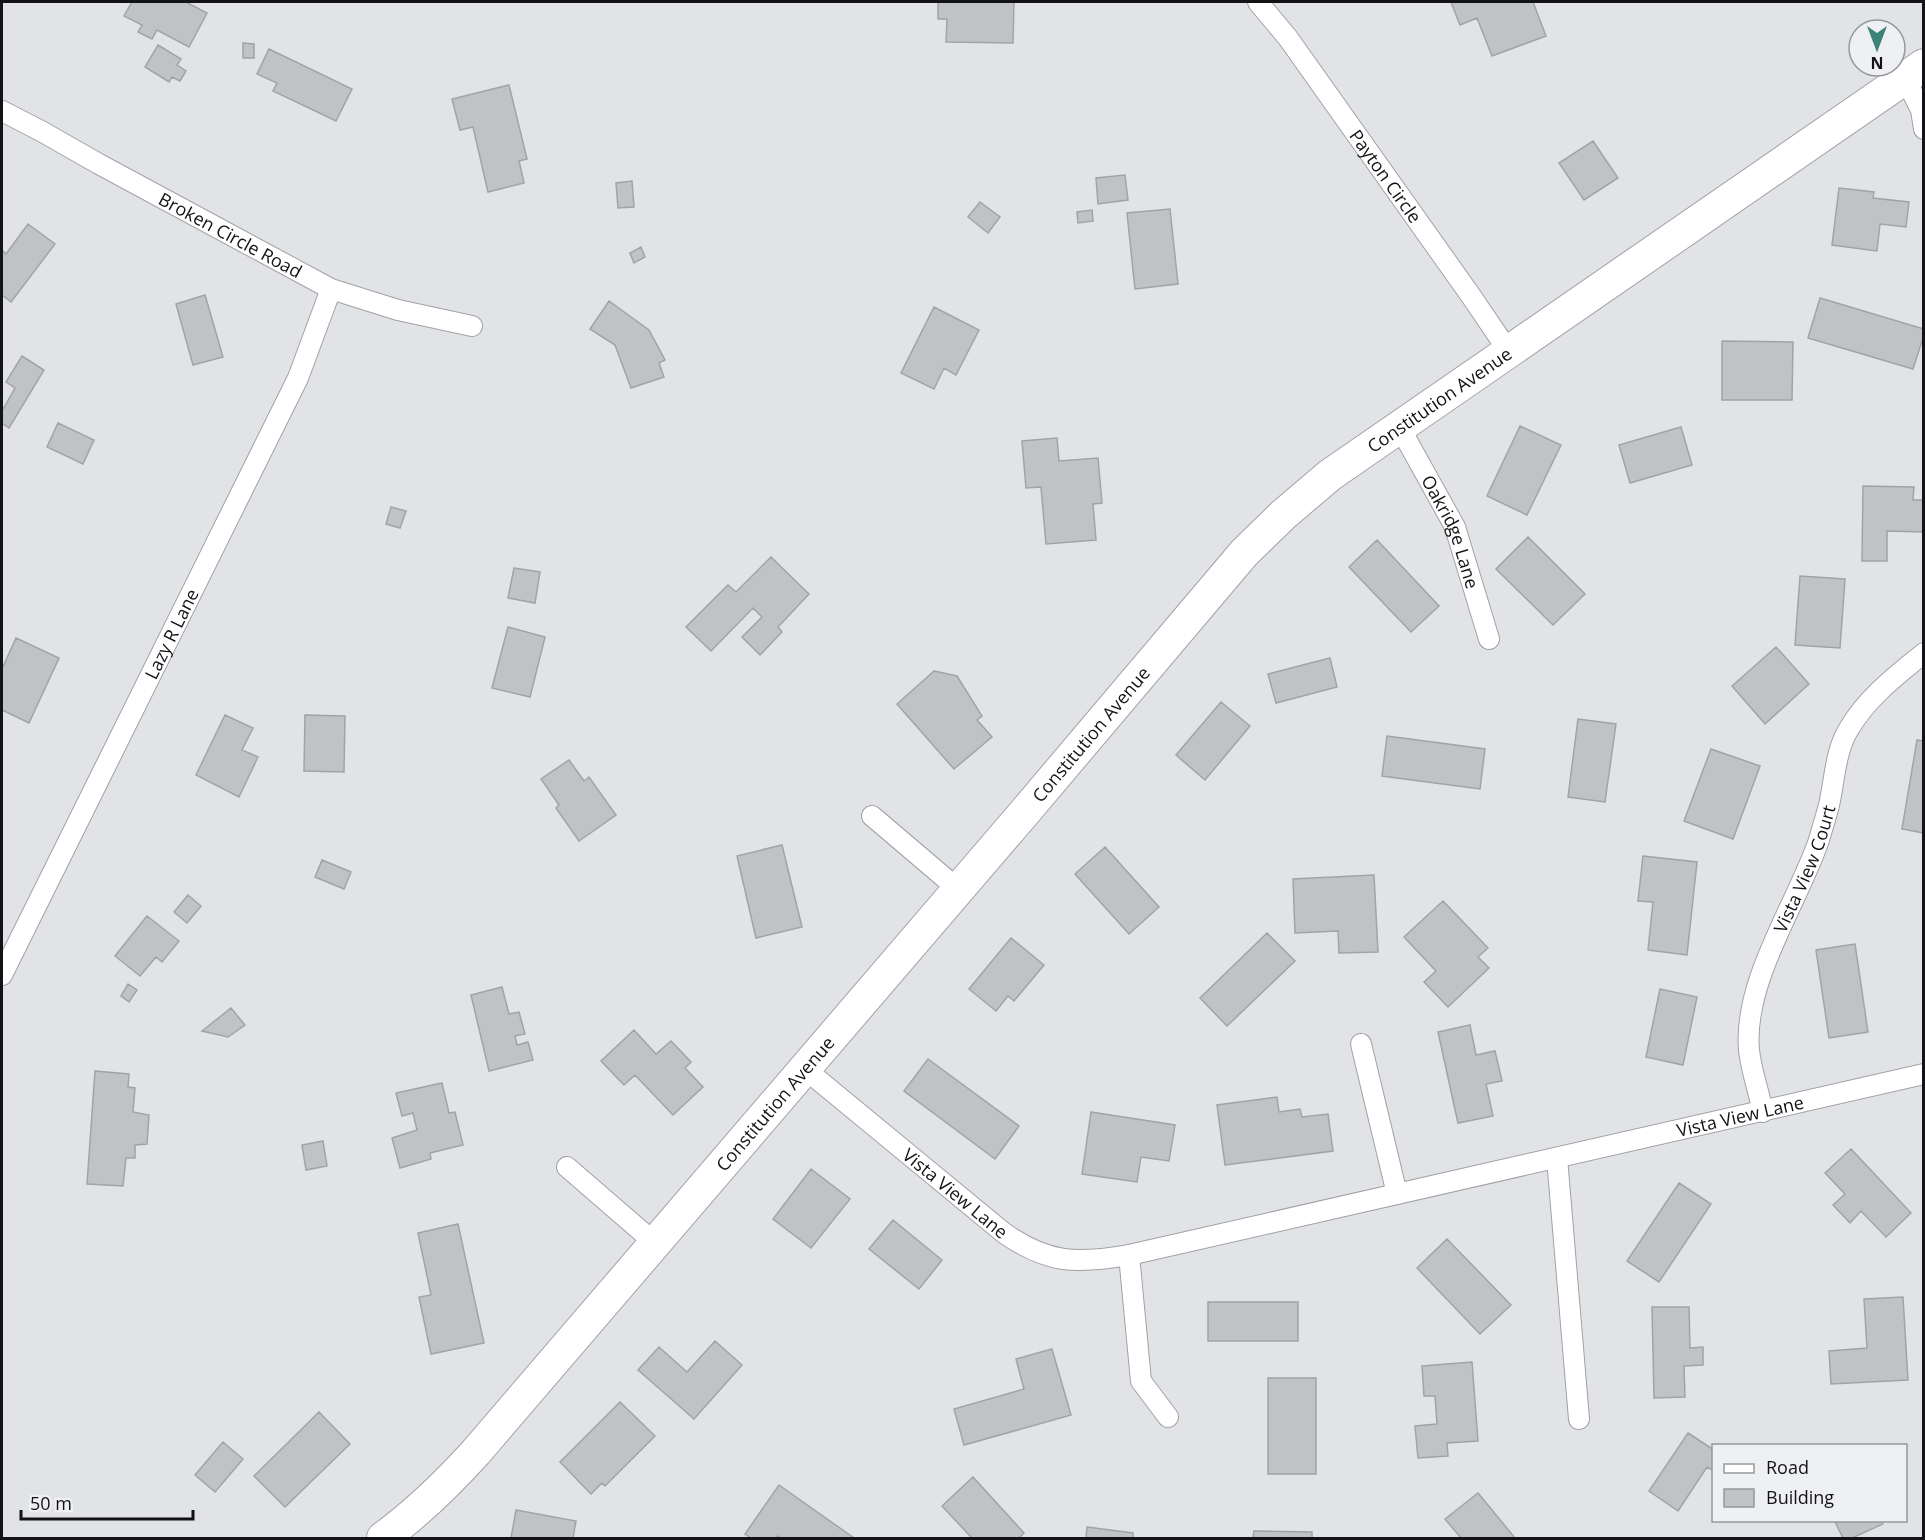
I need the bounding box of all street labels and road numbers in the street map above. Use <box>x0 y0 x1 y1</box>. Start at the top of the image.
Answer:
street label: Payton Circle <box>1344 124 1427 228</box>
street label: Broken Circle Road <box>155 187 306 283</box>
street label: Constitution Avenue <box>1362 341 1516 458</box>
street label: Oakridge Lane <box>1416 470 1485 591</box>
street label: Lazy R Lane <box>139 584 204 683</box>
street label: Constitution Avenue <box>1027 661 1155 807</box>
street label: Vista View Court <box>1768 802 1840 936</box>
street label: Constitution Avenue <box>710 1031 839 1176</box>
street label: Vista View Lane <box>1674 1090 1806 1142</box>
street label: Vista View Lane <box>898 1143 1013 1243</box>

